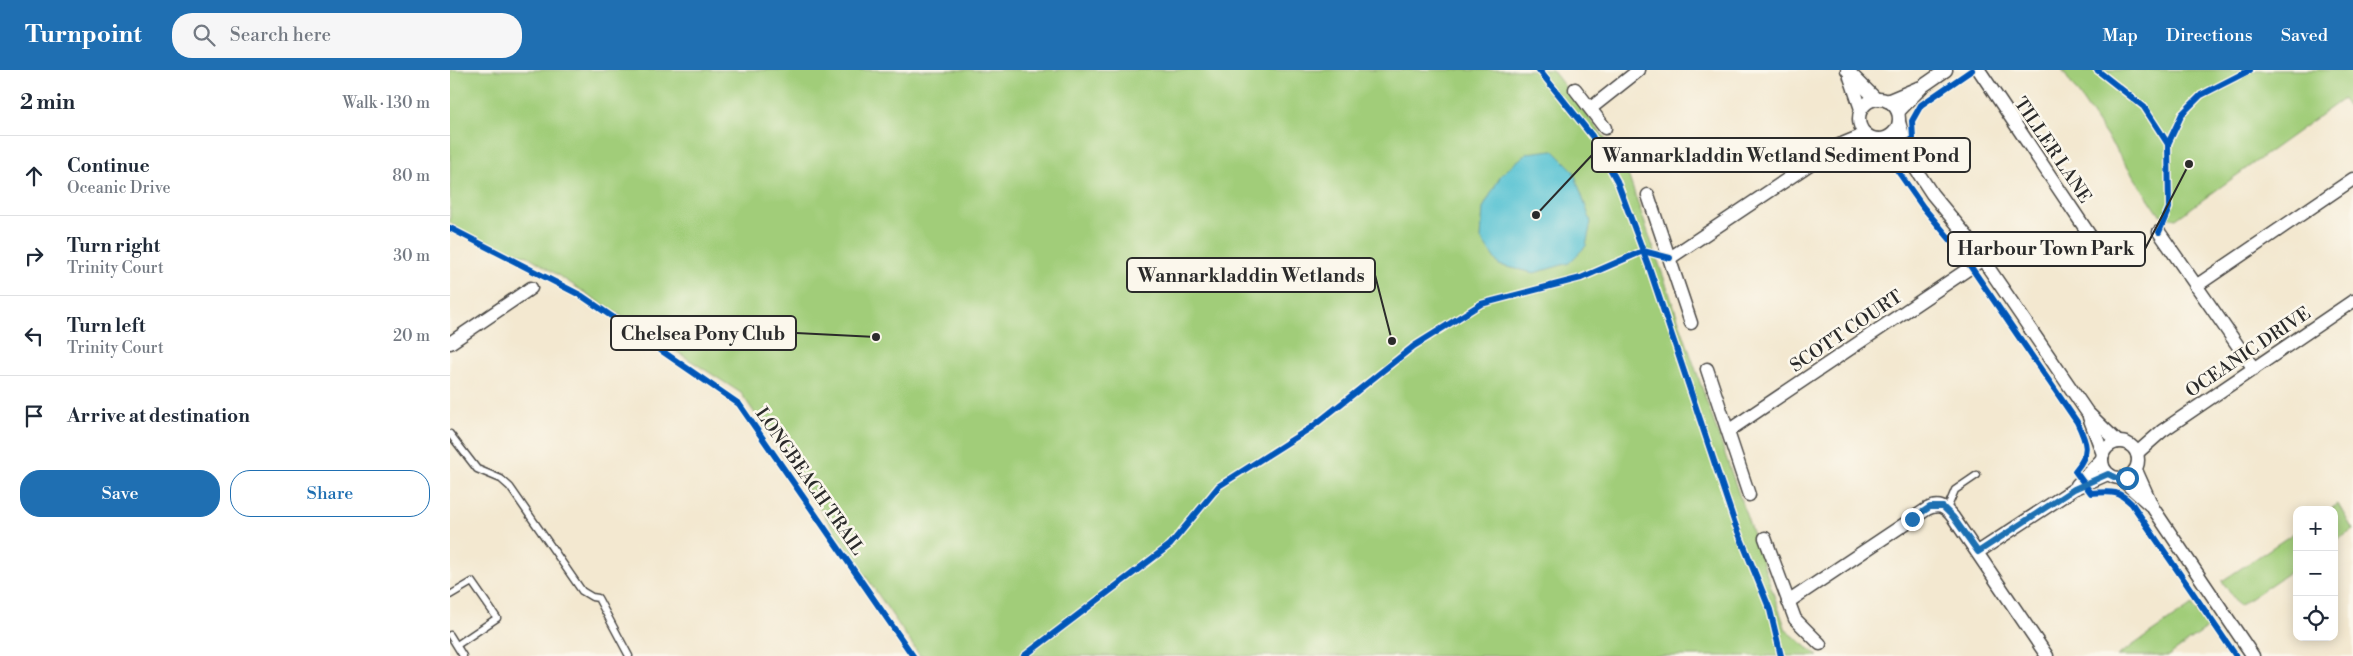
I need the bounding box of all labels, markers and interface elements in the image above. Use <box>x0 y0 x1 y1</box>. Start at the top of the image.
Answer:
search box <box>172 13 522 58</box>
text: Turnpoint <box>25 20 142 50</box>
icon: search <box>190 21 218 49</box>
text: Search here <box>230 23 331 47</box>
text: Map <box>2102 24 2138 47</box>
text: Directions <box>2166 24 2253 47</box>
text: Saved <box>2281 24 2328 47</box>
text: 2 min <box>20 90 75 116</box>
text: Walk · 130 m <box>342 93 430 113</box>
street label: TILLER LANE <box>2009 93 2096 208</box>
callout: Wannarkladdin Wetland Sediment Pond <box>1592 138 1970 172</box>
text: Wannarkladdin Wetland Sediment Pond <box>1601 144 1960 168</box>
text: Continue <box>67 154 150 178</box>
icon: ahead <box>20 162 48 190</box>
text: 80 m <box>392 166 430 186</box>
text: Oceanic Drive <box>67 178 171 198</box>
callout: Harbour Town Park <box>1948 232 2145 266</box>
text: Turn right <box>67 234 160 258</box>
text: Harbour Town Park <box>1957 237 2135 261</box>
icon: right <box>20 242 48 270</box>
text: 30 m <box>393 246 430 266</box>
text: Trinity Court <box>67 258 164 278</box>
callout: Wannarkladdin Wetlands <box>1127 258 1375 292</box>
text: Wannarkladdin Wetlands <box>1136 264 1365 288</box>
street label: SCOTT COURT <box>1786 285 1907 377</box>
street label: OCEANIC DRIVE <box>2181 302 2315 403</box>
text: Turn left <box>67 314 146 338</box>
callout: Chelsea Pony Club <box>611 316 796 350</box>
icon: left <box>20 322 48 350</box>
text: Chelsea Pony Club <box>621 322 785 346</box>
text: 20 m <box>393 326 430 346</box>
text: Trinity Court <box>67 338 164 358</box>
icon: arrive <box>20 402 48 430</box>
street label: LONGBEACH TRAIL <box>750 403 869 560</box>
text: Arrive at destination <box>67 404 250 428</box>
route start <box>2116 467 2139 490</box>
button: Save <box>20 470 220 517</box>
button: Share <box>230 470 430 517</box>
map controls <box>2293 506 2338 641</box>
button: + <box>2293 506 2338 551</box>
route end <box>1901 508 1924 531</box>
button: − <box>2293 551 2338 596</box>
button: locate <box>2293 596 2338 641</box>

